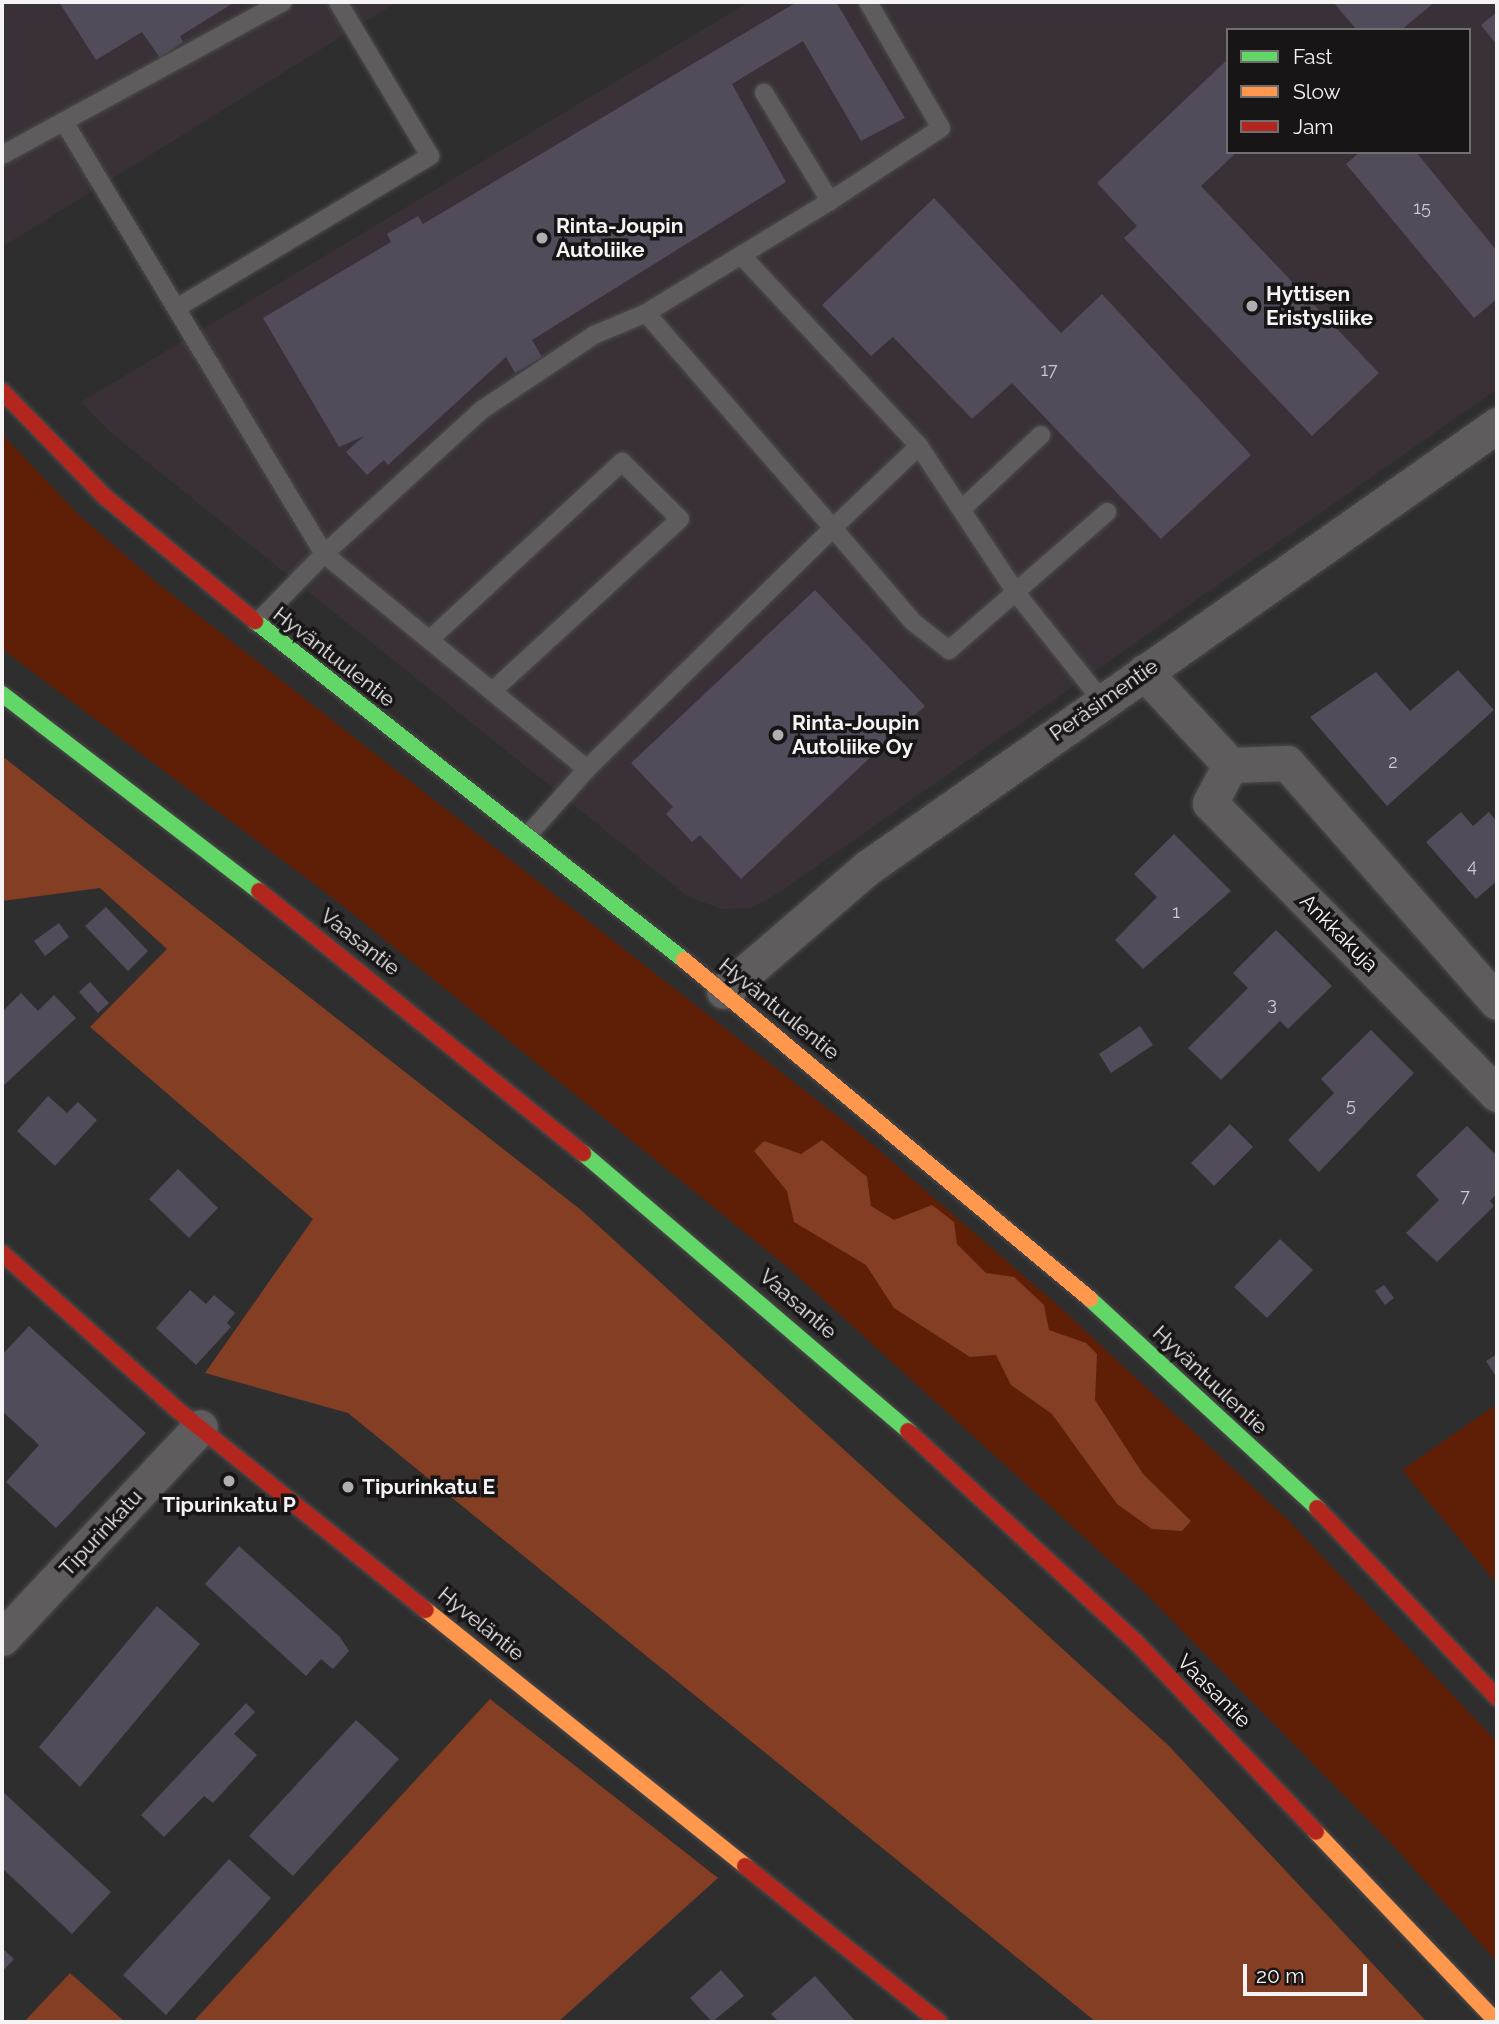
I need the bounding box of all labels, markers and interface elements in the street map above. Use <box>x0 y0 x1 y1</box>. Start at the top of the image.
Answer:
legend <box>1226 28 1471 154</box>
text: Fast <box>1293 44 1333 69</box>
text: Slow <box>1293 79 1341 104</box>
text: Jam <box>1293 114 1334 139</box>
house number: 15 <box>1413 197 1431 219</box>
place label: Rinta-Joupin Autoliike <box>556 213 683 263</box>
marker: Rinta-Joupin Autoliike <box>534 230 550 246</box>
place label: Hyttisen Eristysliike <box>1266 281 1373 331</box>
marker: Hyttisen Eristysliike <box>1244 298 1260 314</box>
house number: 17 <box>1040 359 1058 381</box>
street label: Hyväntuulentie <box>268 602 400 712</box>
street label: Peräsimentie <box>1045 653 1163 747</box>
place label: Rinta-Joupin Autoliike Oy <box>792 710 919 760</box>
marker: Rinta-Joupin Autoliike Oy <box>770 727 786 743</box>
house number: 2 <box>1388 751 1398 773</box>
house number: 4 <box>1467 855 1477 877</box>
street label: Ankkakuja <box>1295 889 1383 977</box>
house number: 1 <box>1172 901 1180 923</box>
street label: Vaasantie <box>315 903 405 981</box>
street label: Hyväntuulentie <box>714 953 844 1065</box>
house number: 3 <box>1267 993 1277 1015</box>
house number: 5 <box>1346 1094 1356 1116</box>
house number: 7 <box>1460 1185 1470 1207</box>
street label: Vaasantie <box>754 1264 842 1344</box>
street label: Hyväntuulentie <box>1147 1320 1273 1440</box>
marker: Tipurinkatu P <box>221 1473 237 1489</box>
place label: Tipurinkatu E <box>362 1474 495 1500</box>
marker: Tipurinkatu E <box>340 1479 356 1495</box>
street label: Tipurinkatu <box>55 1485 147 1581</box>
place label: Tipurinkatu P <box>162 1492 296 1518</box>
street label: Hyveläntie <box>433 1582 529 1666</box>
street label: Vaasantie <box>1172 1649 1256 1733</box>
scale bar <box>1247 1951 1371 1995</box>
text: 20 m <box>1256 1963 1304 1988</box>

